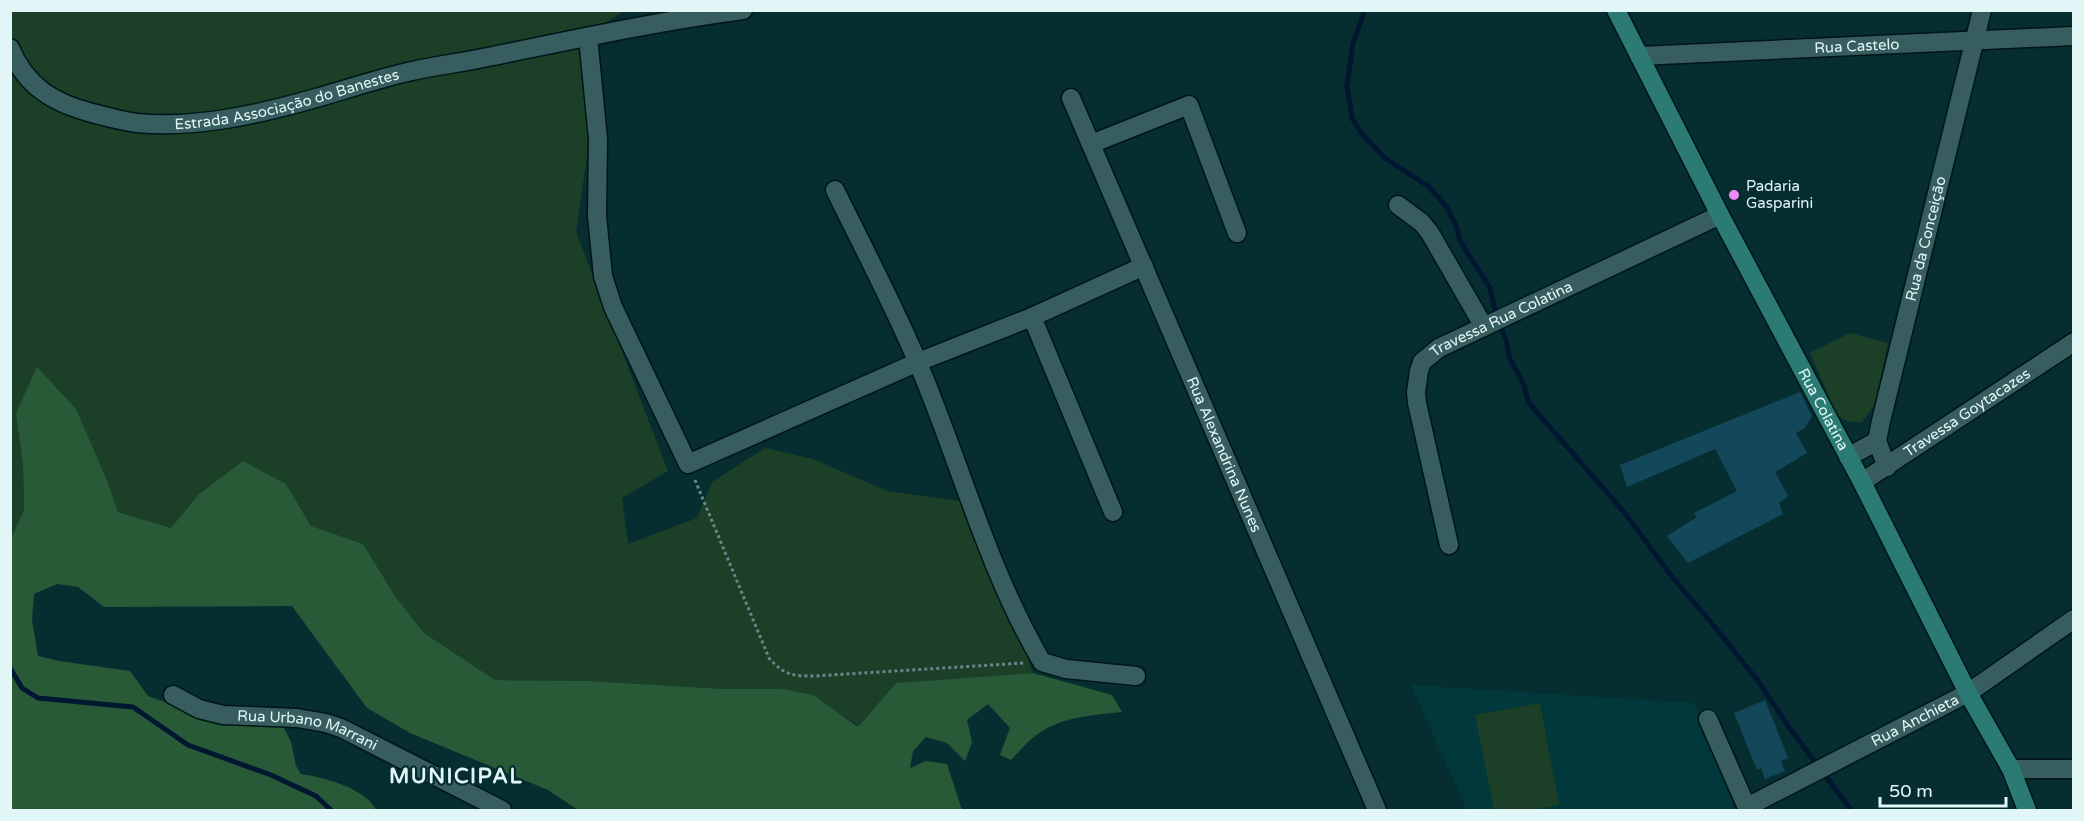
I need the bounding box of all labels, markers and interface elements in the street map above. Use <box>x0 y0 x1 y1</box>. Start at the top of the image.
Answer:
street label: Rua Castelo <box>1814 35 1900 57</box>
street label: Estrada Associação do Banestes <box>174 65 401 133</box>
street label: Rua da Conceição <box>1902 174 1950 303</box>
place label: Padaria Gasparini <box>1746 177 1813 212</box>
marker: Padaria Gasparini <box>1727 188 1741 202</box>
street label: Travessa Rua Colatina <box>1426 277 1575 361</box>
street label: Travessa Goytacazes <box>1900 364 2034 461</box>
street label: Rua Colatina <box>1794 365 1853 454</box>
street label: Rua Alexandrina Nunes <box>1183 374 1266 535</box>
street label: Rua Anchieta <box>1868 690 1962 750</box>
street label: Rua Urbano Marrani <box>237 707 381 754</box>
district label: MUNICIPAL <box>389 764 523 789</box>
scale bar <box>1880 770 2006 808</box>
text: 50 m <box>1889 780 1933 802</box>

